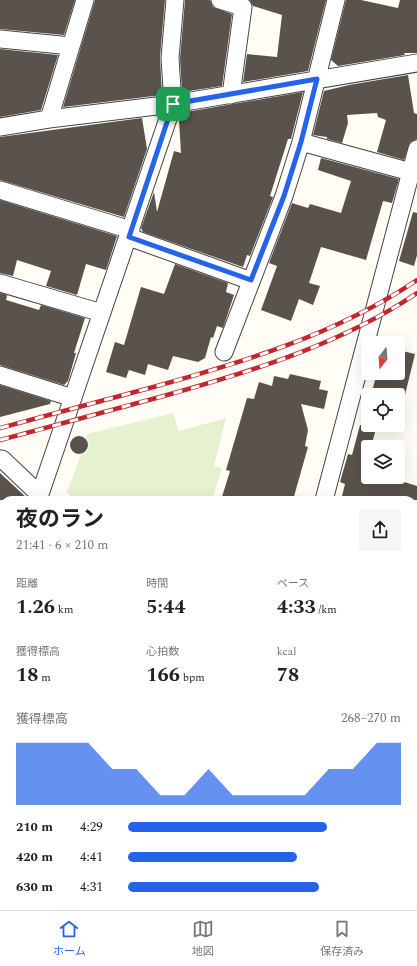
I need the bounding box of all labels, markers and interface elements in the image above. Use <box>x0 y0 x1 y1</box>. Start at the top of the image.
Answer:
pin <box>156 87 190 121</box>
icon: arrive <box>162 93 184 115</box>
north arrow <box>361 336 405 380</box>
map controls <box>361 336 405 484</box>
button: locate <box>361 388 405 432</box>
button: layers <box>361 440 405 484</box>
text: 夜のラン <box>16 503 104 536</box>
button: share <box>359 509 401 551</box>
text: 21:41 · 6 × 210 m <box>16 535 108 555</box>
text: 距離 <box>16 575 38 592</box>
text: 時間 <box>146 575 168 592</box>
text: ペース <box>277 575 309 592</box>
text: 1.26 <box>16 592 55 622</box>
text: 5:44 <box>146 592 185 622</box>
text: 4:33 <box>277 592 316 622</box>
text: km <box>55 601 73 618</box>
text: /km <box>316 601 337 618</box>
text: 獲得標高 <box>16 643 60 660</box>
text: 心拍数 <box>146 643 179 660</box>
text: kcal <box>277 643 296 660</box>
text: 18 <box>16 660 38 690</box>
text: 166 <box>146 660 180 690</box>
text: 78 <box>277 660 299 690</box>
text: m <box>38 669 51 686</box>
text: bpm <box>180 669 205 686</box>
text: 268–270 m <box>341 708 401 728</box>
text: 獲得標高 <box>16 709 68 729</box>
text: 210 m <box>16 817 53 837</box>
text: 4:29 <box>80 817 103 837</box>
text: 420 m <box>16 847 53 867</box>
text: 4:41 <box>80 847 103 867</box>
text: 630 m <box>16 877 53 897</box>
text: 4:31 <box>80 877 103 897</box>
tab: ホーム <box>53 918 86 960</box>
tab: 地図 <box>192 918 214 960</box>
tab: 保存済み <box>320 918 364 960</box>

